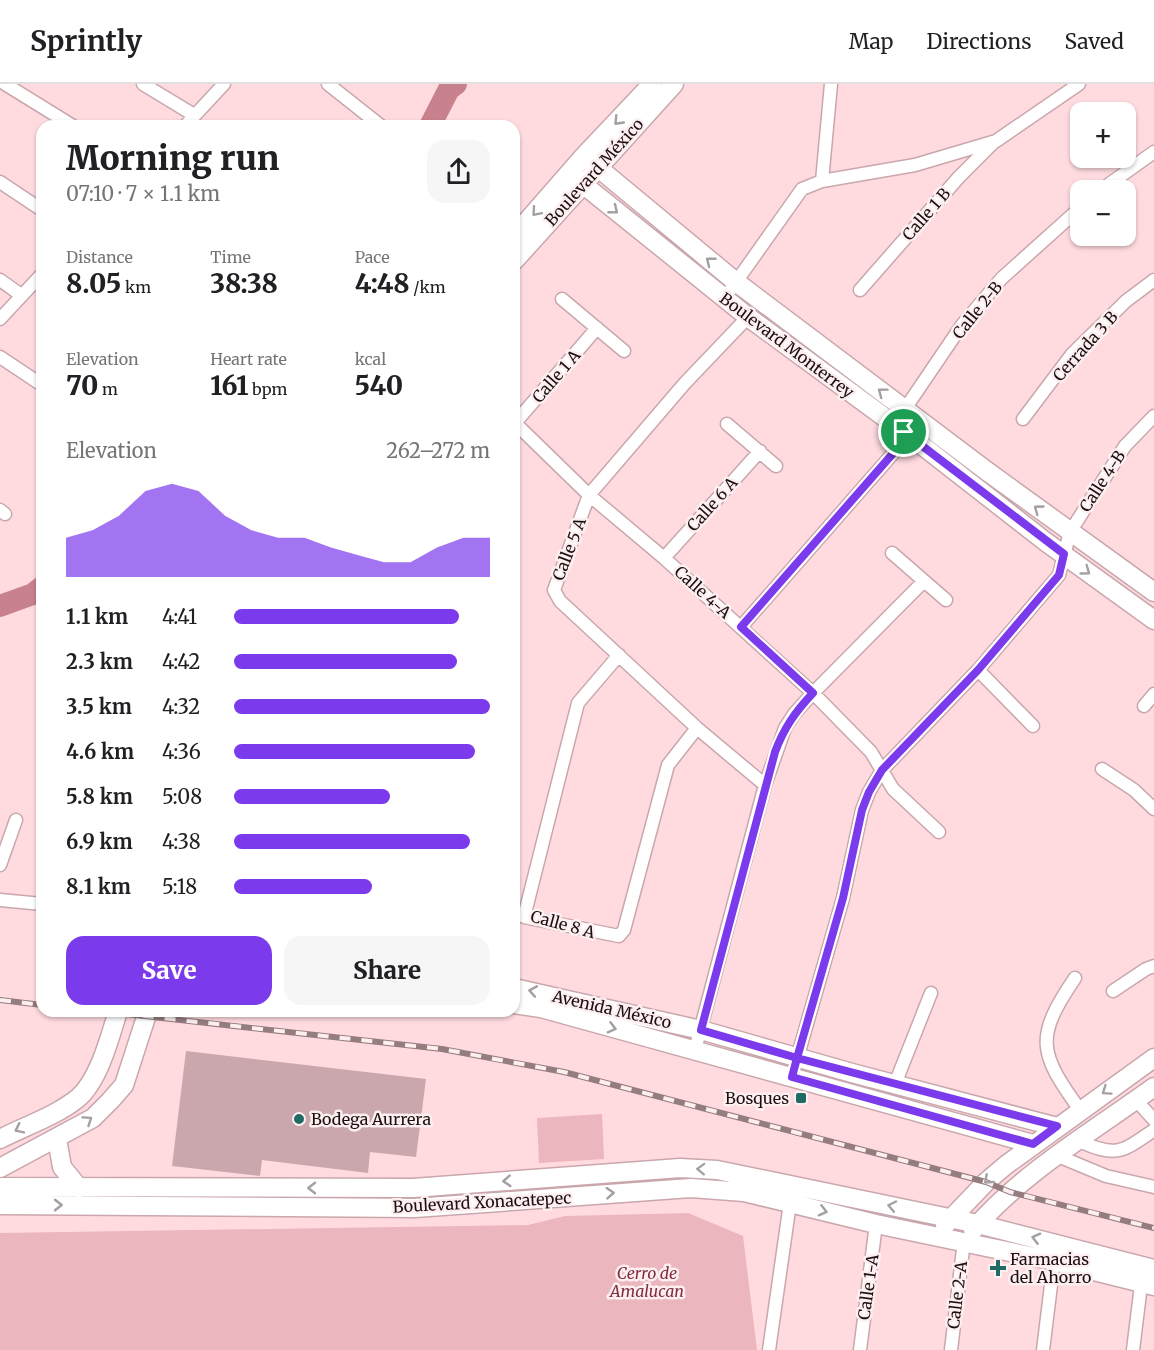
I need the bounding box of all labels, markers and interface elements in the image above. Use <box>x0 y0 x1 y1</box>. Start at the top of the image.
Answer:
text: Sprintly <box>30 23 142 59</box>
text: Map <box>849 28 893 55</box>
text: Directions <box>926 28 1031 55</box>
text: Saved <box>1064 28 1124 55</box>
map controls <box>1070 102 1136 246</box>
button: + <box>1070 102 1136 168</box>
street label: Boulevard México <box>541 114 647 230</box>
one-way arrow <box>614 114 625 124</box>
text: Morning run <box>66 138 279 179</box>
button: share <box>427 140 490 203</box>
button: − <box>1070 180 1136 246</box>
text: 07:10 · 7 × 1.1 km <box>66 181 220 206</box>
street label: Calle 1 B <box>898 183 954 244</box>
one-way arrow <box>608 203 619 214</box>
one-way arrow <box>532 205 543 216</box>
text: Distance <box>66 247 133 267</box>
text: Time <box>210 247 251 267</box>
text: Pace <box>355 247 390 267</box>
one-way arrow <box>706 257 717 268</box>
text: 8.05 <box>66 267 121 300</box>
text: 38:38 <box>210 267 278 300</box>
text: 4:48 <box>355 267 410 300</box>
text: km <box>121 277 151 297</box>
text: /km <box>410 277 446 297</box>
street label: Calle 2-B <box>948 277 1006 343</box>
street label: Boulevard Monterrey <box>716 288 859 402</box>
street label: Cerrada 3 B <box>1048 307 1122 385</box>
street label: Calle 1 A <box>528 345 585 407</box>
text: Elevation <box>66 349 139 369</box>
text: Heart rate <box>210 349 287 369</box>
text: kcal <box>355 349 386 369</box>
text: 70 <box>66 369 98 402</box>
text: 161 <box>210 369 248 402</box>
text: 540 <box>355 369 403 402</box>
text: m <box>98 379 118 399</box>
text: bpm <box>248 379 287 399</box>
one-way arrow <box>878 388 889 399</box>
pin <box>878 406 929 457</box>
icon: arrive <box>887 415 920 448</box>
text: Elevation <box>66 438 157 463</box>
text: 262–272 m <box>386 438 490 463</box>
street label: Calle 4-B <box>1075 446 1129 515</box>
street label: Calle 6 A <box>682 472 742 535</box>
one-way arrow <box>1034 505 1045 516</box>
street label: Calle 5 A <box>548 514 590 583</box>
street label: Calle 4-A <box>671 561 736 623</box>
one-way arrow <box>1080 564 1091 575</box>
text: 1.1 km <box>66 604 128 629</box>
text: 4:41 <box>162 604 197 629</box>
text: 2.3 km <box>66 649 133 674</box>
text: 4:42 <box>162 649 200 674</box>
text: 3.5 km <box>66 694 132 719</box>
text: 4:32 <box>162 694 200 719</box>
text: 4.6 km <box>66 739 134 764</box>
text: 4:36 <box>162 739 201 764</box>
text: 5.8 km <box>66 784 133 809</box>
text: 5:08 <box>162 784 202 809</box>
text: 6.9 km <box>66 829 133 854</box>
text: 4:38 <box>162 829 201 854</box>
text: 8.1 km <box>66 874 131 899</box>
text: 5:18 <box>162 874 197 899</box>
street label: Calle 8 A <box>529 906 598 942</box>
button: Save <box>66 936 272 1005</box>
button: Share <box>284 936 490 1005</box>
one-way arrow <box>528 985 538 998</box>
street label: Avenida México <box>550 985 673 1032</box>
one-way arrow <box>607 1020 617 1033</box>
one-way arrow <box>1102 1084 1113 1095</box>
place label: Bosques <box>725 1088 789 1108</box>
marker: Bosques <box>794 1091 808 1105</box>
place label: Bodega Aurrera <box>311 1109 431 1129</box>
marker: Bodega Aurrera <box>292 1112 306 1126</box>
one-way arrow <box>82 1115 92 1127</box>
one-way arrow <box>15 1122 26 1134</box>
one-way arrow <box>697 1163 706 1175</box>
one-way arrow <box>984 1173 995 1184</box>
one-way arrow <box>502 1174 511 1187</box>
one-way arrow <box>307 1182 316 1194</box>
street label: Boulevard Xonacatepec <box>392 1187 572 1217</box>
one-way arrow <box>605 1187 614 1200</box>
one-way arrow <box>54 1199 63 1211</box>
one-way arrow <box>888 1200 898 1213</box>
one-way arrow <box>818 1204 828 1217</box>
one-way arrow <box>1032 1233 1042 1246</box>
place label: Farmacias del Ahorro <box>1010 1249 1091 1287</box>
street label: Calle 1-A <box>854 1252 883 1321</box>
street label: Calle 2-A <box>943 1259 971 1330</box>
marker: Farmacias del Ahorro <box>991 1261 1005 1275</box>
park label: Cerro de Amalucan <box>608 1263 684 1301</box>

